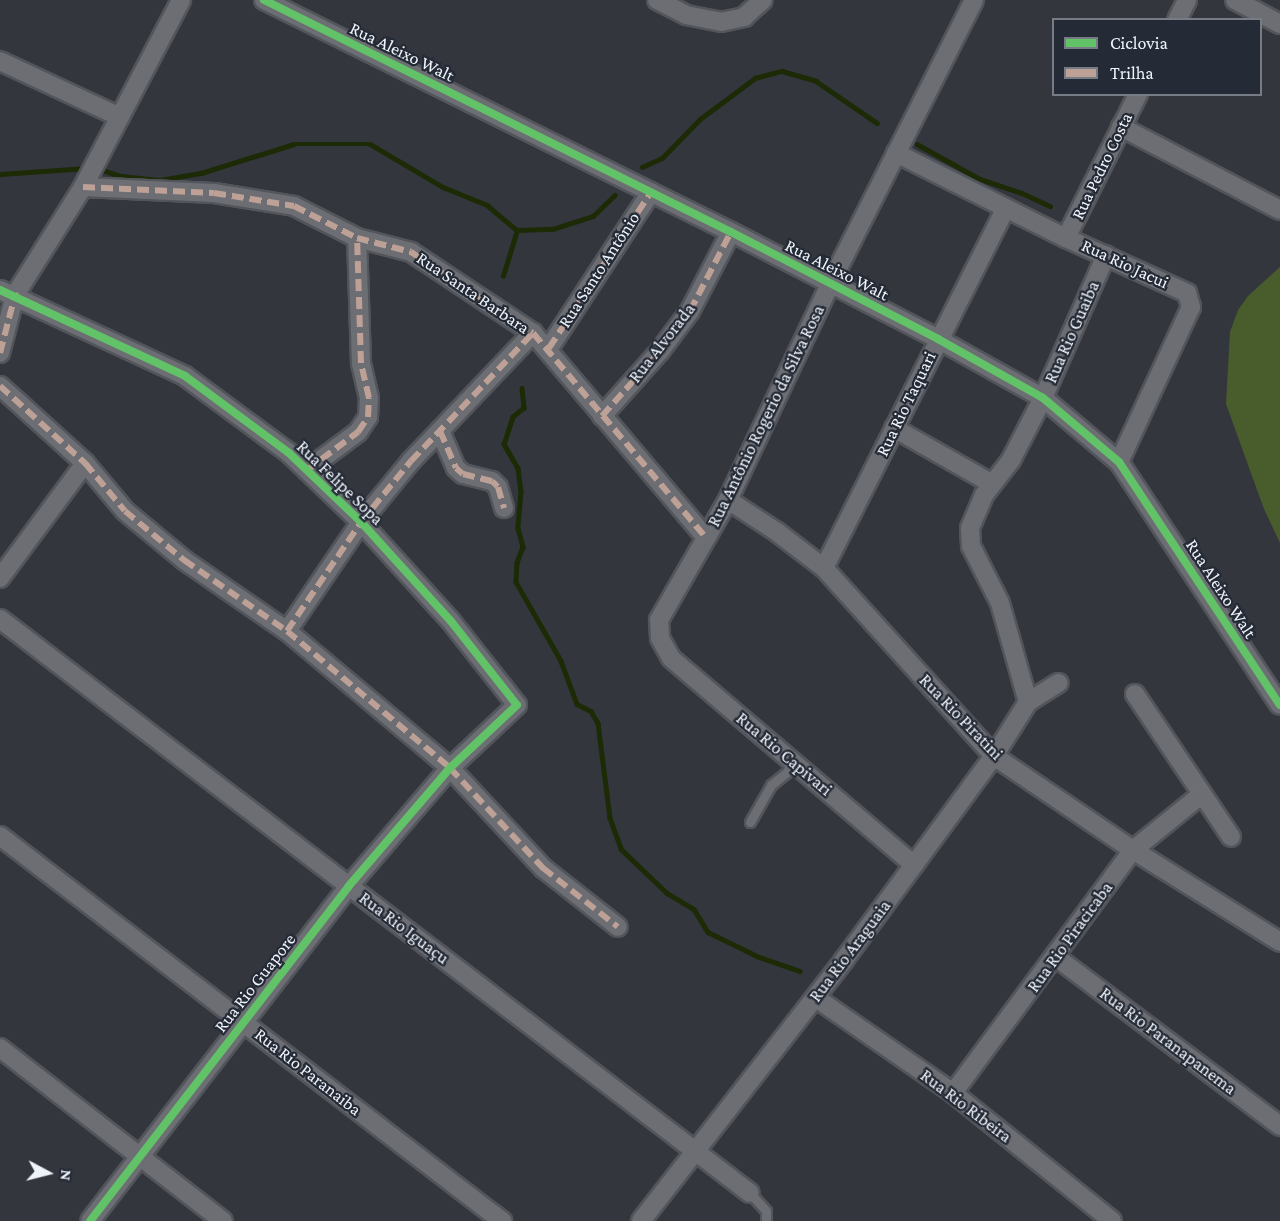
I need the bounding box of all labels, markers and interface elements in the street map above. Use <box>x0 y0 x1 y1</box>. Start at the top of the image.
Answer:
street label: Rua Aleixo Walt <box>346 17 458 87</box>
legend <box>1052 18 1262 96</box>
text: Ciclovia <box>1110 33 1168 53</box>
text: Trilha <box>1110 63 1154 83</box>
street label: Rua Pedro Costa <box>1067 109 1137 223</box>
street label: Rua Santo Antônio <box>554 208 644 332</box>
street label: Rua Rio Jacui <box>1078 234 1172 294</box>
street label: Rua Aleixo Walt <box>781 235 893 305</box>
street label: Rua Santa Barbara <box>412 247 534 339</box>
street label: Rua Rio Guaiba <box>1040 278 1104 386</box>
street label: Rua Alvorada <box>624 299 700 387</box>
street label: Rua Antônio Rogerio da Silva Rosa <box>703 302 829 530</box>
street label: Rua Rio Taquari <box>871 348 941 460</box>
street label: Rua Felipe Sopa <box>292 436 388 530</box>
street label: Rua Aleixo Walt <box>1181 535 1261 643</box>
street label: Rua Rio Piratini <box>915 670 1007 764</box>
street label: Rua Rio Capivari <box>732 708 836 800</box>
street label: Rua Rio Piracicaba <box>1023 877 1117 997</box>
street label: Rua Rio Iguaçu <box>355 887 453 969</box>
street label: Rua Rio Araguaia <box>805 896 895 1006</box>
street label: Rua Rio Guapore <box>210 929 300 1037</box>
street label: Rua Rio Paranapanema <box>1095 983 1241 1099</box>
street label: Rua Rio Paranaiba <box>250 1024 366 1120</box>
street label: Rua Rio Ribeira <box>916 1065 1016 1147</box>
north arrow <box>18 1143 78 1203</box>
text: N <box>57 1169 75 1182</box>

